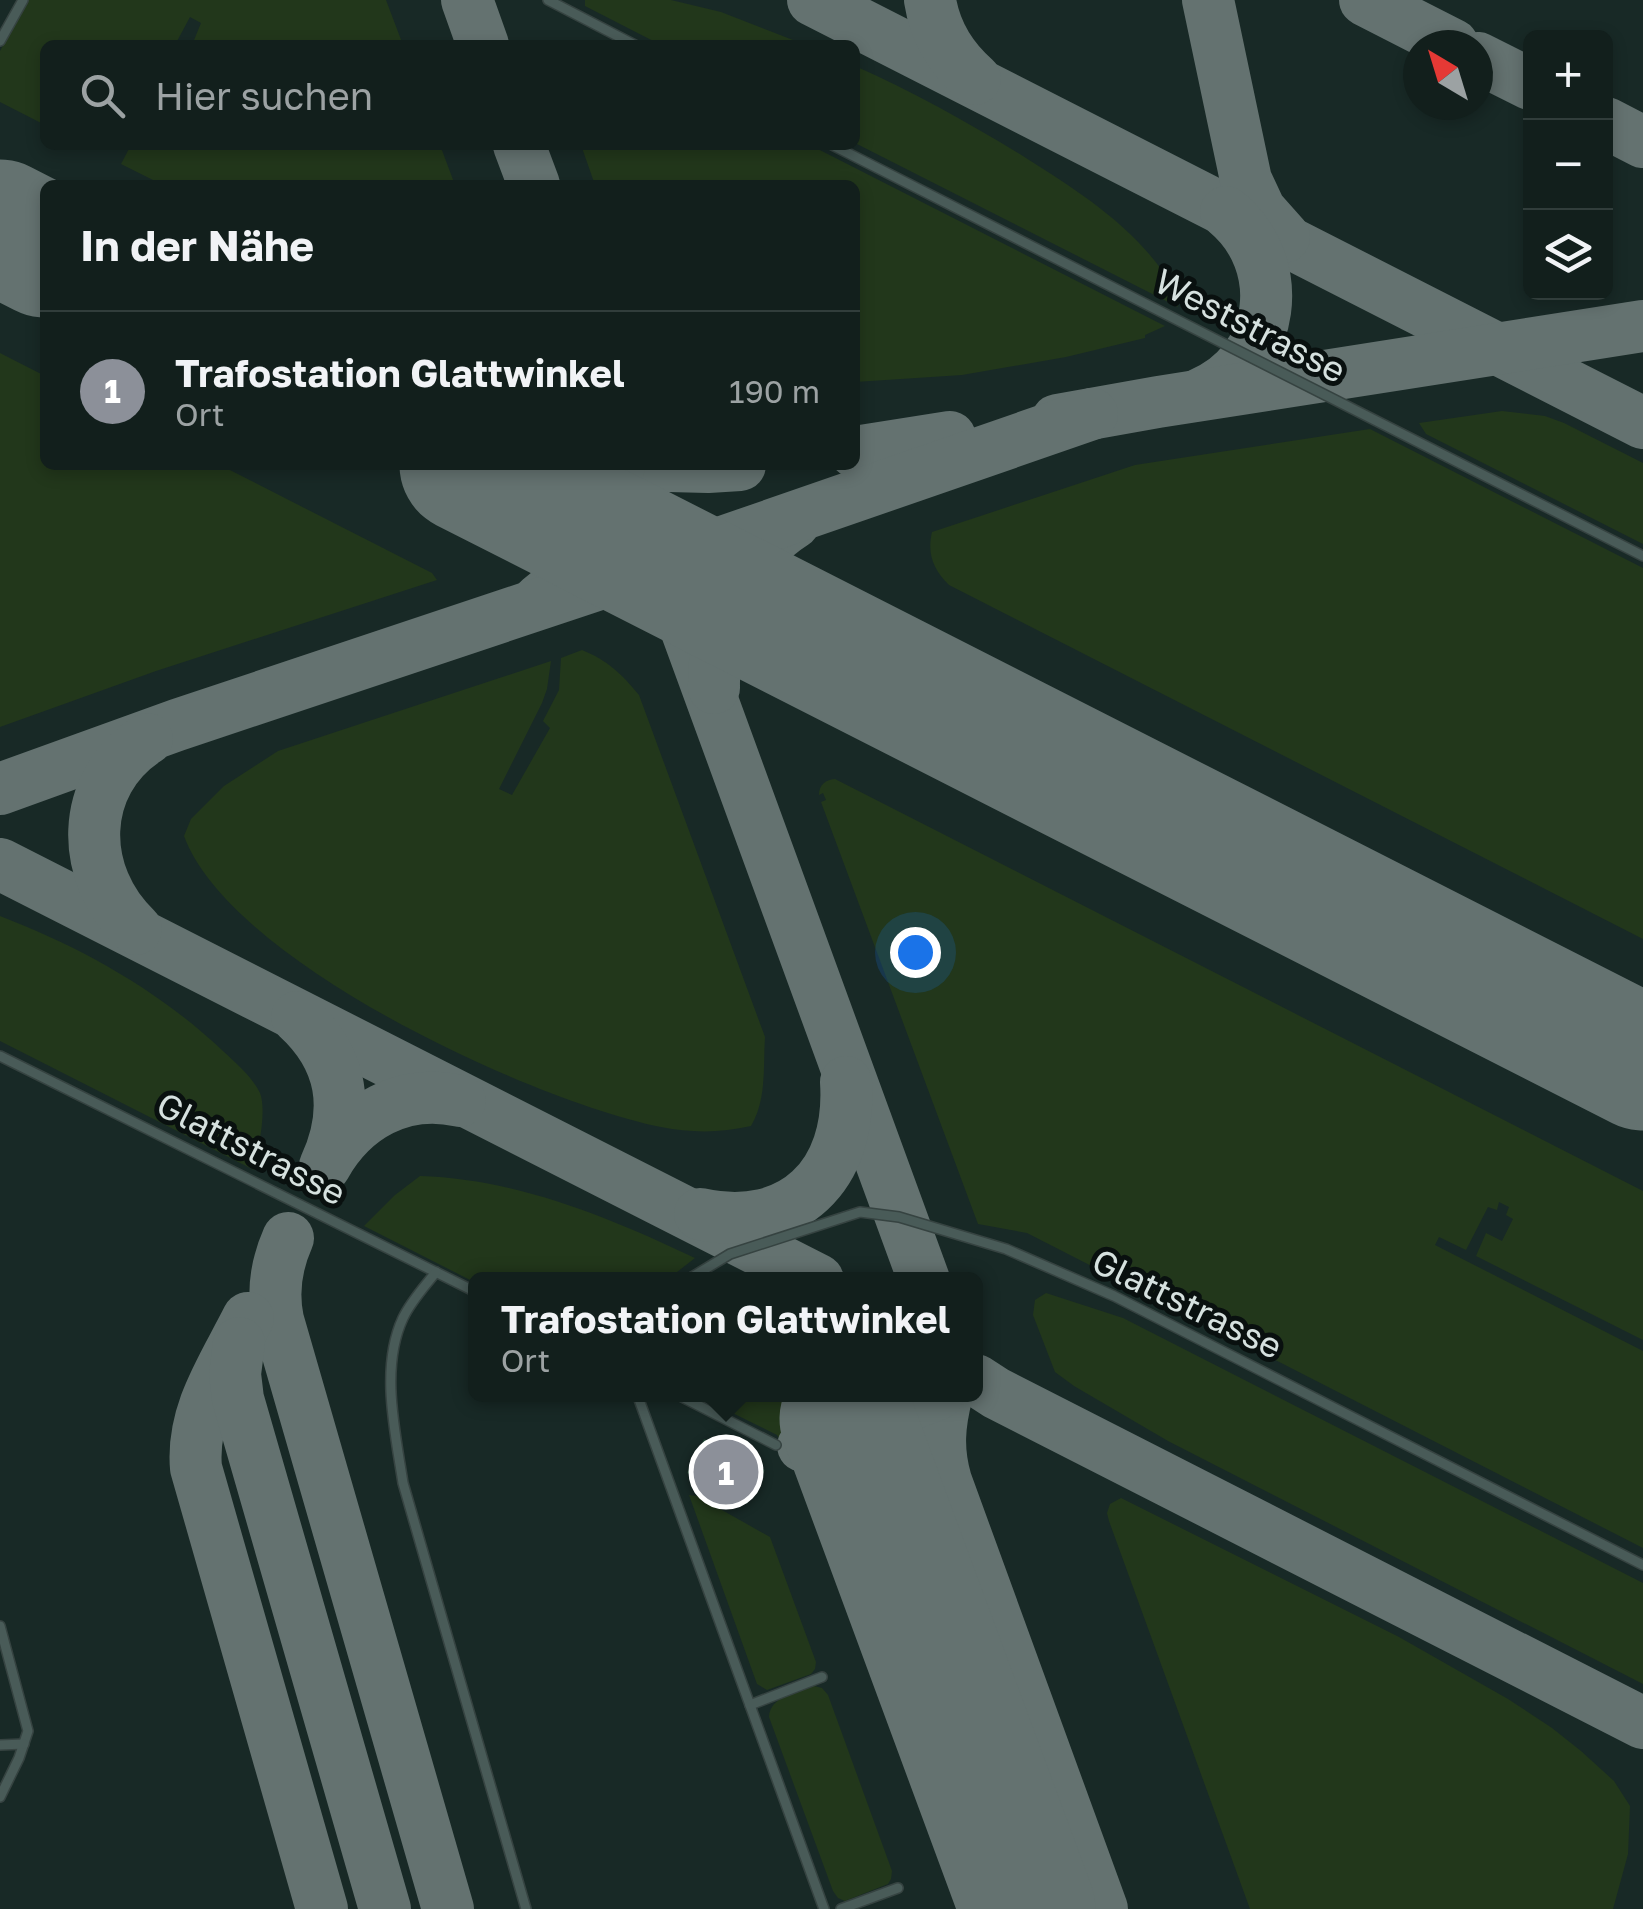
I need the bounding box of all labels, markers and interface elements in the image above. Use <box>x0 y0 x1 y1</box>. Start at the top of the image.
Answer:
north arrow <box>1403 30 1493 120</box>
map controls <box>1523 30 1613 300</box>
button: + <box>1523 30 1613 120</box>
search box <box>40 40 860 150</box>
icon: search <box>75 68 130 123</box>
text: Hier suchen <box>155 73 373 118</box>
button: − <box>1523 120 1613 210</box>
button: layers <box>1523 210 1613 300</box>
text: In der Nähe <box>80 220 314 270</box>
street label: Weststrasse <box>1148 259 1353 391</box>
text: Trafostation Glattwinkel <box>175 350 625 395</box>
text: 1 <box>104 372 121 410</box>
text: 190 m <box>729 372 820 410</box>
text: Ort <box>175 395 225 433</box>
your location <box>890 927 941 978</box>
street label: Glattstrasse <box>150 1083 353 1214</box>
street label: Glattstrasse <box>1086 1239 1289 1367</box>
popup <box>468 1272 983 1402</box>
text: Trafostation Glattwinkel <box>501 1296 950 1341</box>
text: Ort <box>501 1341 550 1379</box>
pin: 1 <box>694 1434 758 1510</box>

